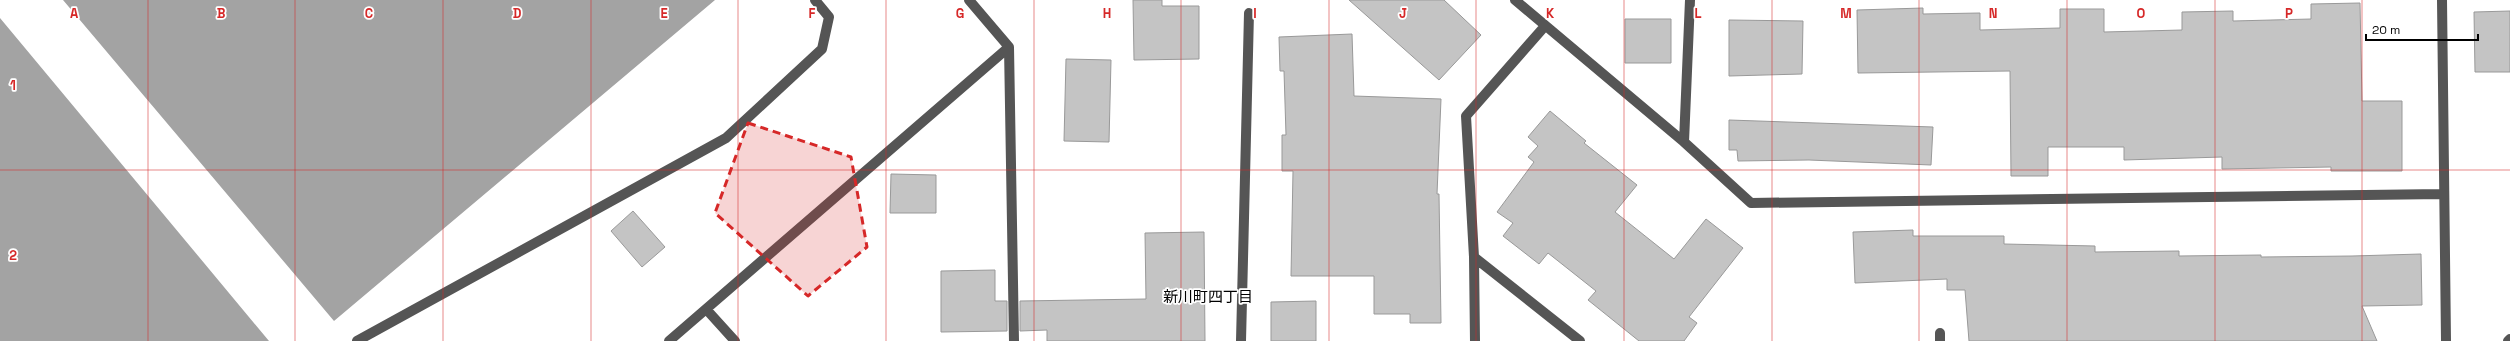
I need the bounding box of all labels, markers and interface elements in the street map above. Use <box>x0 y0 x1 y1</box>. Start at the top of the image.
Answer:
text: A <box>70 5 79 22</box>
text: B <box>217 5 226 22</box>
text: C <box>365 5 373 22</box>
text: D <box>513 5 522 22</box>
text: E <box>660 5 668 22</box>
text: F <box>809 5 816 22</box>
text: G <box>956 5 964 22</box>
text: H <box>1103 5 1111 22</box>
text: I <box>1253 5 1257 22</box>
text: J <box>1399 5 1407 22</box>
text: K <box>1546 5 1555 22</box>
text: L <box>1694 5 1702 22</box>
text: M <box>1840 5 1852 22</box>
text: N <box>1989 5 1997 22</box>
text: O <box>2137 5 2146 22</box>
text: P <box>2285 5 2293 22</box>
scale bar <box>2366 16 2478 42</box>
text: 20 m <box>2372 22 2400 38</box>
text: 1 <box>10 77 16 94</box>
text: 2 <box>9 247 17 264</box>
district label: 新川町四丁目 <box>1163 287 1253 306</box>

